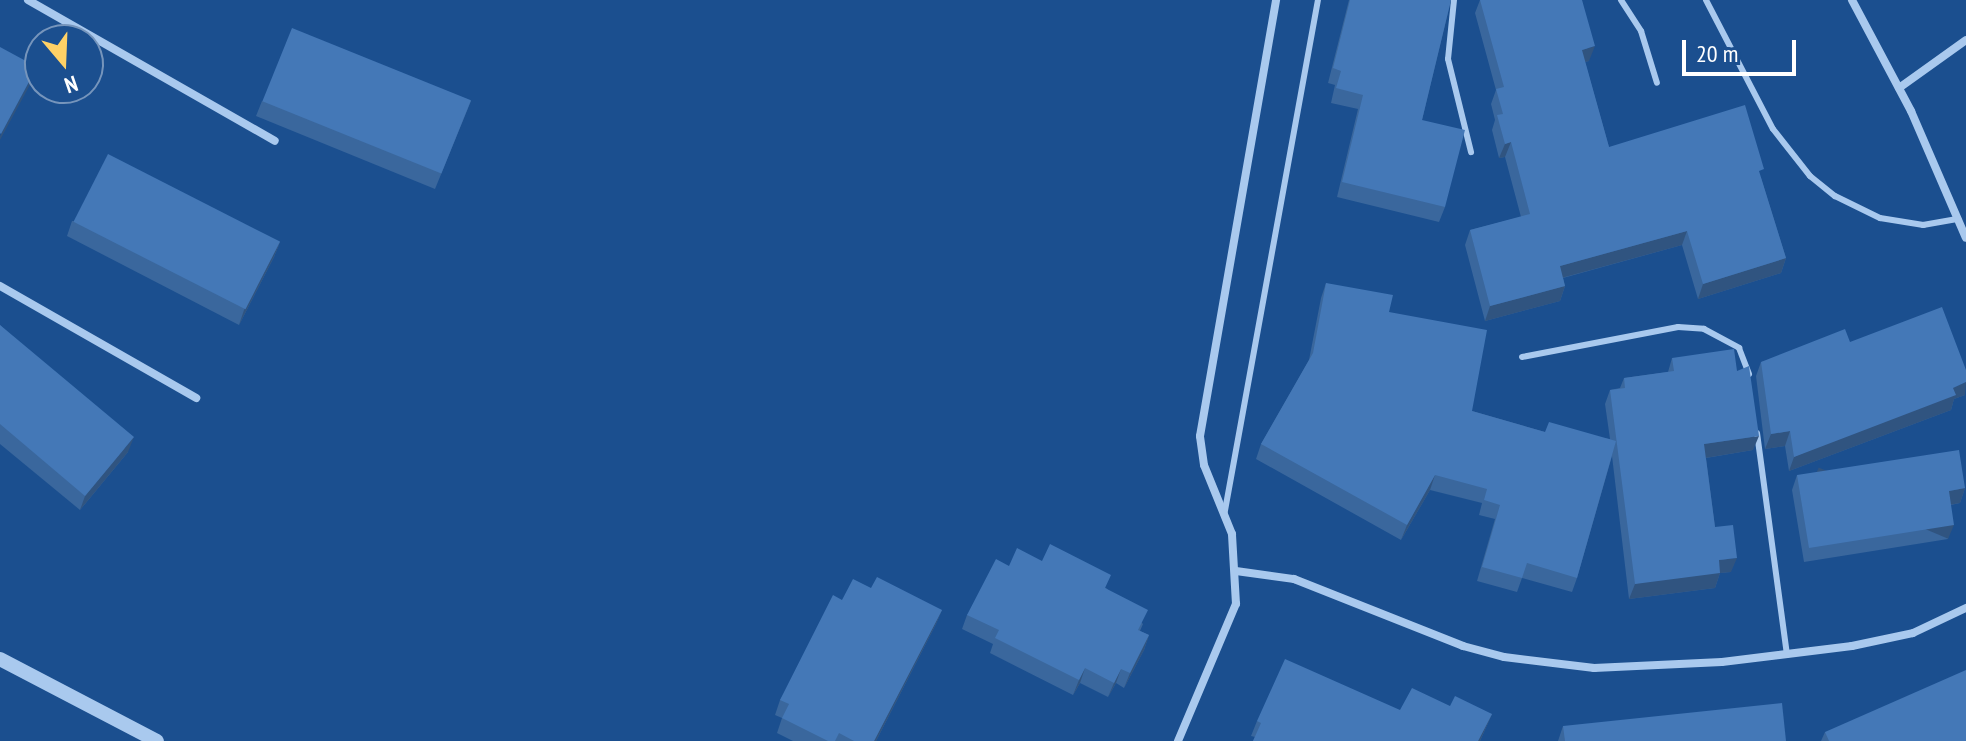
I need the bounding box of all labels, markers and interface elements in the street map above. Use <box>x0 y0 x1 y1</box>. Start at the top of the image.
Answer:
north arrow <box>24 24 104 104</box>
scale bar <box>1686 24 1800 74</box>
text: 20 m <box>1696 38 1738 69</box>
text: N <box>61 70 81 100</box>

